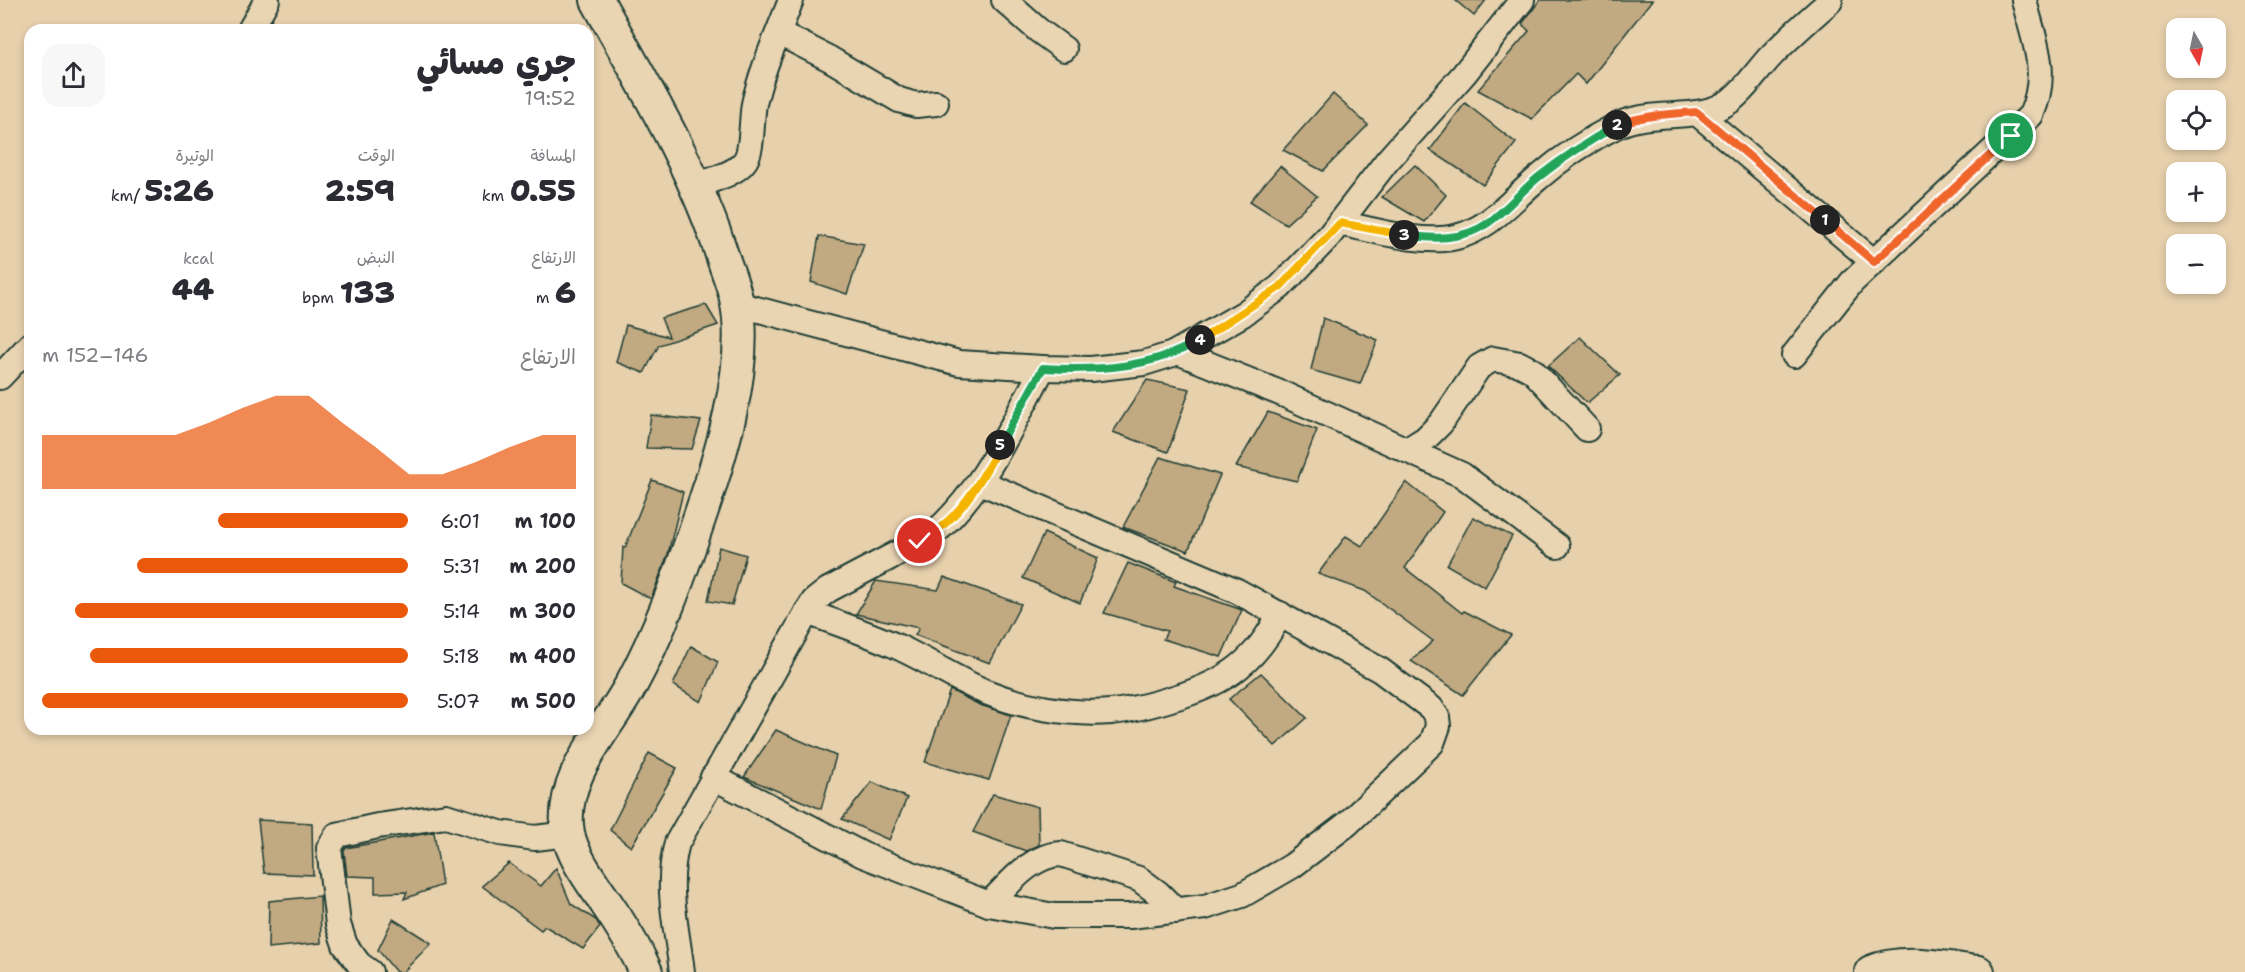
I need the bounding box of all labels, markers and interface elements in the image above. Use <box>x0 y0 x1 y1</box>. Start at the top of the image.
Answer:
north arrow <box>2166 18 2226 78</box>
map controls <box>2166 18 2226 294</box>
text: جري مسائي <box>417 40 576 85</box>
button: share <box>42 44 105 107</box>
text: 19:52 <box>525 85 576 111</box>
button: locate <box>2166 90 2226 150</box>
pin: 2 <box>1602 110 1632 140</box>
pin <box>1985 110 2036 161</box>
text: 2 <box>1611 114 1623 135</box>
icon: arrive <box>1994 119 2027 152</box>
text: الوتيرة <box>175 145 214 166</box>
text: الوقت <box>358 145 395 166</box>
text: المسافة <box>530 145 576 166</box>
button: + <box>2166 162 2226 222</box>
text: 5:26 <box>145 170 214 211</box>
text: 2:59 <box>325 170 395 211</box>
text: 0.55 <box>510 170 576 211</box>
text: /km <box>111 185 145 206</box>
text: km <box>482 185 510 206</box>
pin: 1 <box>1810 205 1840 235</box>
text: 1 <box>1821 209 1829 230</box>
pin: 3 <box>1389 220 1419 250</box>
text: 3 <box>1398 224 1410 245</box>
button: − <box>2166 234 2226 294</box>
text: النبض <box>357 247 395 268</box>
text: الارتفاع <box>531 247 576 268</box>
text: kcal <box>183 248 214 269</box>
text: 44 <box>172 269 214 310</box>
text: 133 <box>340 272 395 313</box>
text: 6 <box>555 272 576 313</box>
text: bpm <box>302 287 340 308</box>
text: m <box>536 287 555 308</box>
pin: 4 <box>1185 325 1215 355</box>
text: 4 <box>1194 329 1206 350</box>
text: 146–152 m <box>42 342 148 368</box>
text: الارتفاع <box>520 344 576 370</box>
pin: 5 <box>985 430 1015 460</box>
text: 5 <box>995 434 1005 455</box>
text: 6:01 <box>440 508 480 534</box>
text: 100 m <box>514 508 576 534</box>
pin <box>894 515 945 566</box>
icon: check <box>903 524 936 557</box>
text: 5:31 <box>443 553 480 579</box>
text: 200 m <box>509 553 576 579</box>
text: 5:14 <box>443 598 480 624</box>
text: 300 m <box>509 598 576 624</box>
text: 5:18 <box>442 643 480 669</box>
text: 400 m <box>509 643 576 669</box>
text: 5:07 <box>437 688 480 714</box>
text: 500 m <box>510 688 576 714</box>

